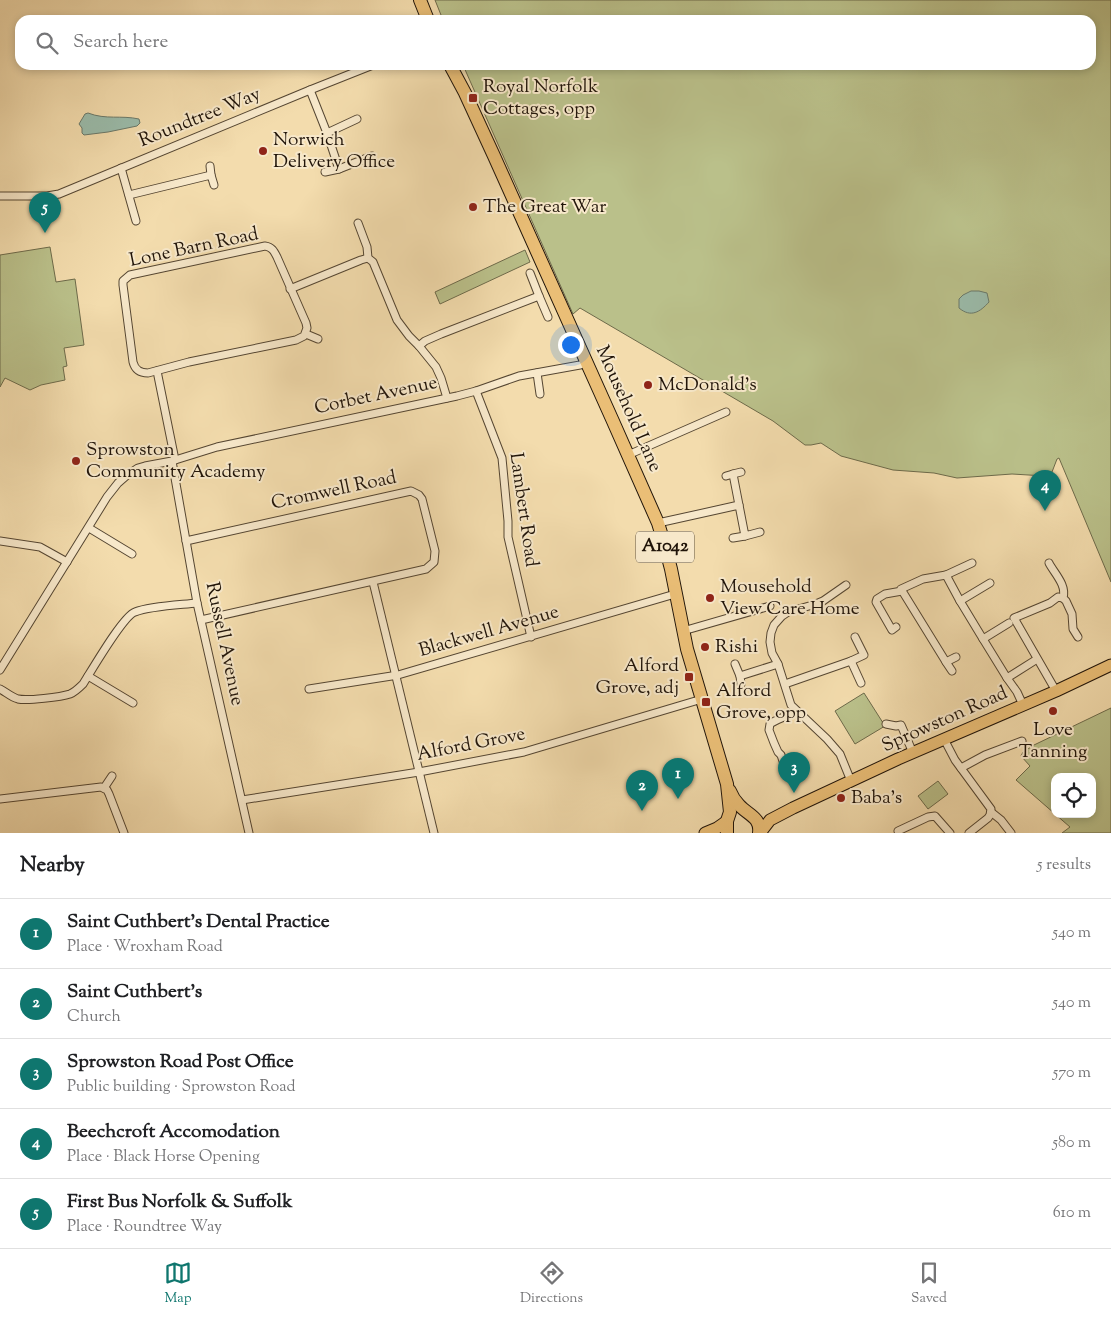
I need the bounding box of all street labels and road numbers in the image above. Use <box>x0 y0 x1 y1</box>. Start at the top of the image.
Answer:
street label: Roundtree Way <box>135 81 266 155</box>
street label: Lone Barn Road <box>127 221 261 275</box>
street label: Mousehold Lane <box>588 341 668 477</box>
street label: Corbet Avenue <box>312 370 440 422</box>
street label: Lambert Road <box>502 451 544 569</box>
street label: Cromwell Road <box>269 464 399 517</box>
road number: A1042 <box>636 532 694 562</box>
street label: Russell Avenue <box>198 580 250 709</box>
street label: Blackwell Avenue <box>416 599 562 665</box>
street label: Sprowston Road <box>878 680 1013 760</box>
street label: Alford Grove <box>414 721 528 769</box>

